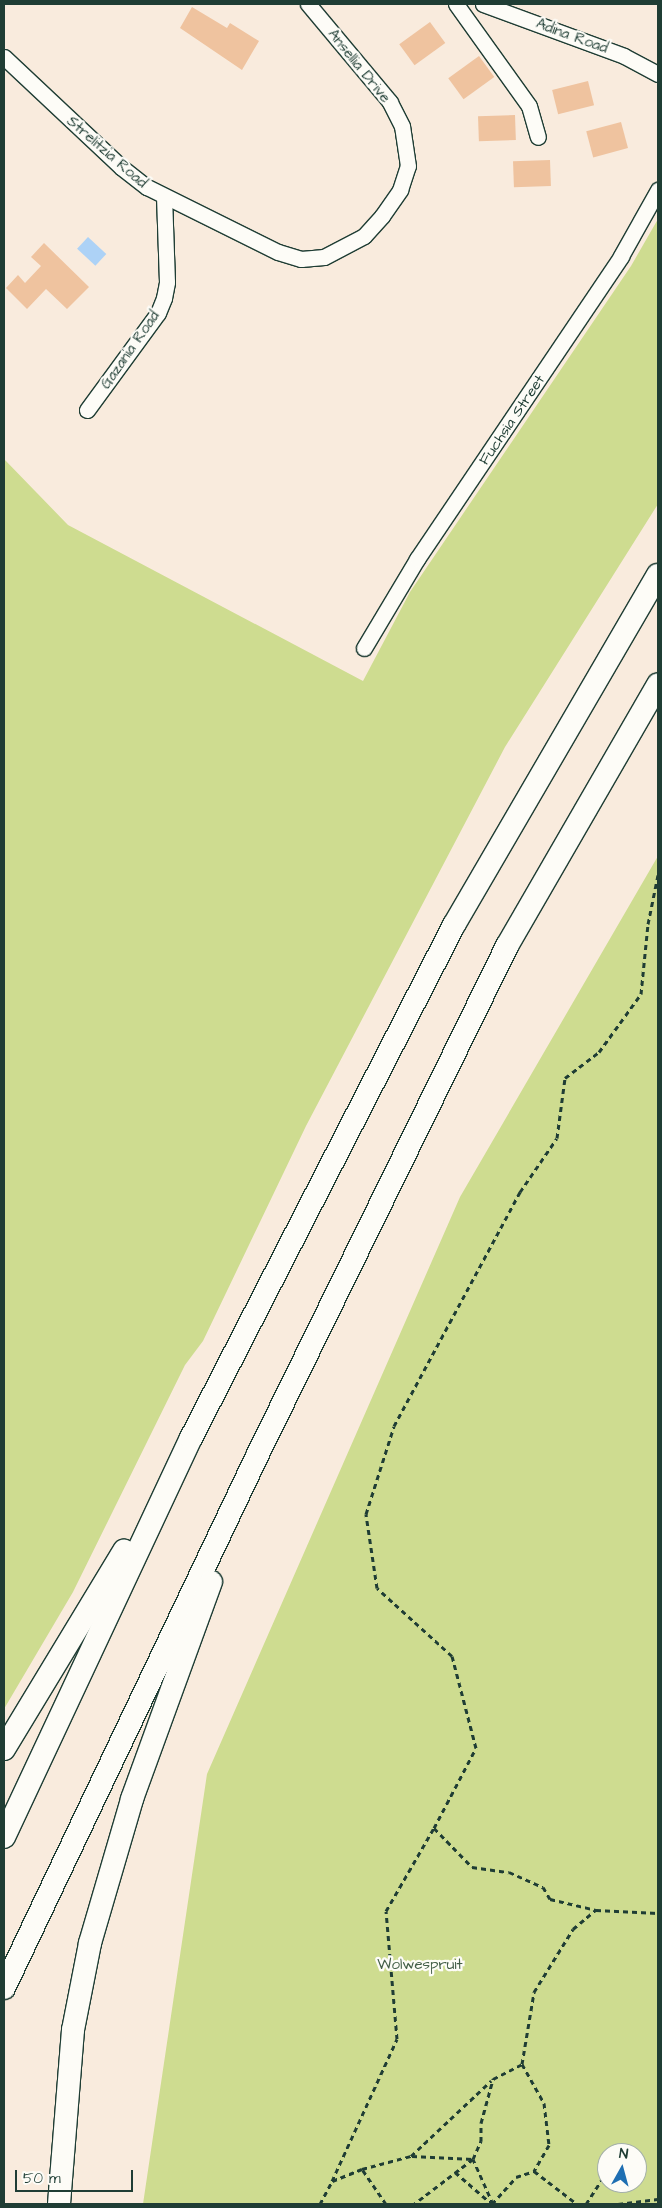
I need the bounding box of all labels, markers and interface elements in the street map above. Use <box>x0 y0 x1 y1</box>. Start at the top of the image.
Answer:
street label: Adina Road <box>534 15 610 57</box>
street label: Ansellia Drive <box>324 26 394 106</box>
street label: Strelitzia Road <box>63 112 151 192</box>
street label: Gazania Road <box>97 308 163 392</box>
street label: Fuchsia Street <box>475 372 549 468</box>
park label: Wolwespruit <box>377 1956 463 1974</box>
north arrow <box>597 2143 647 2193</box>
text: N <box>618 2144 629 2165</box>
scale bar <box>18 2160 135 2192</box>
text: 50 m <box>23 2168 61 2189</box>

